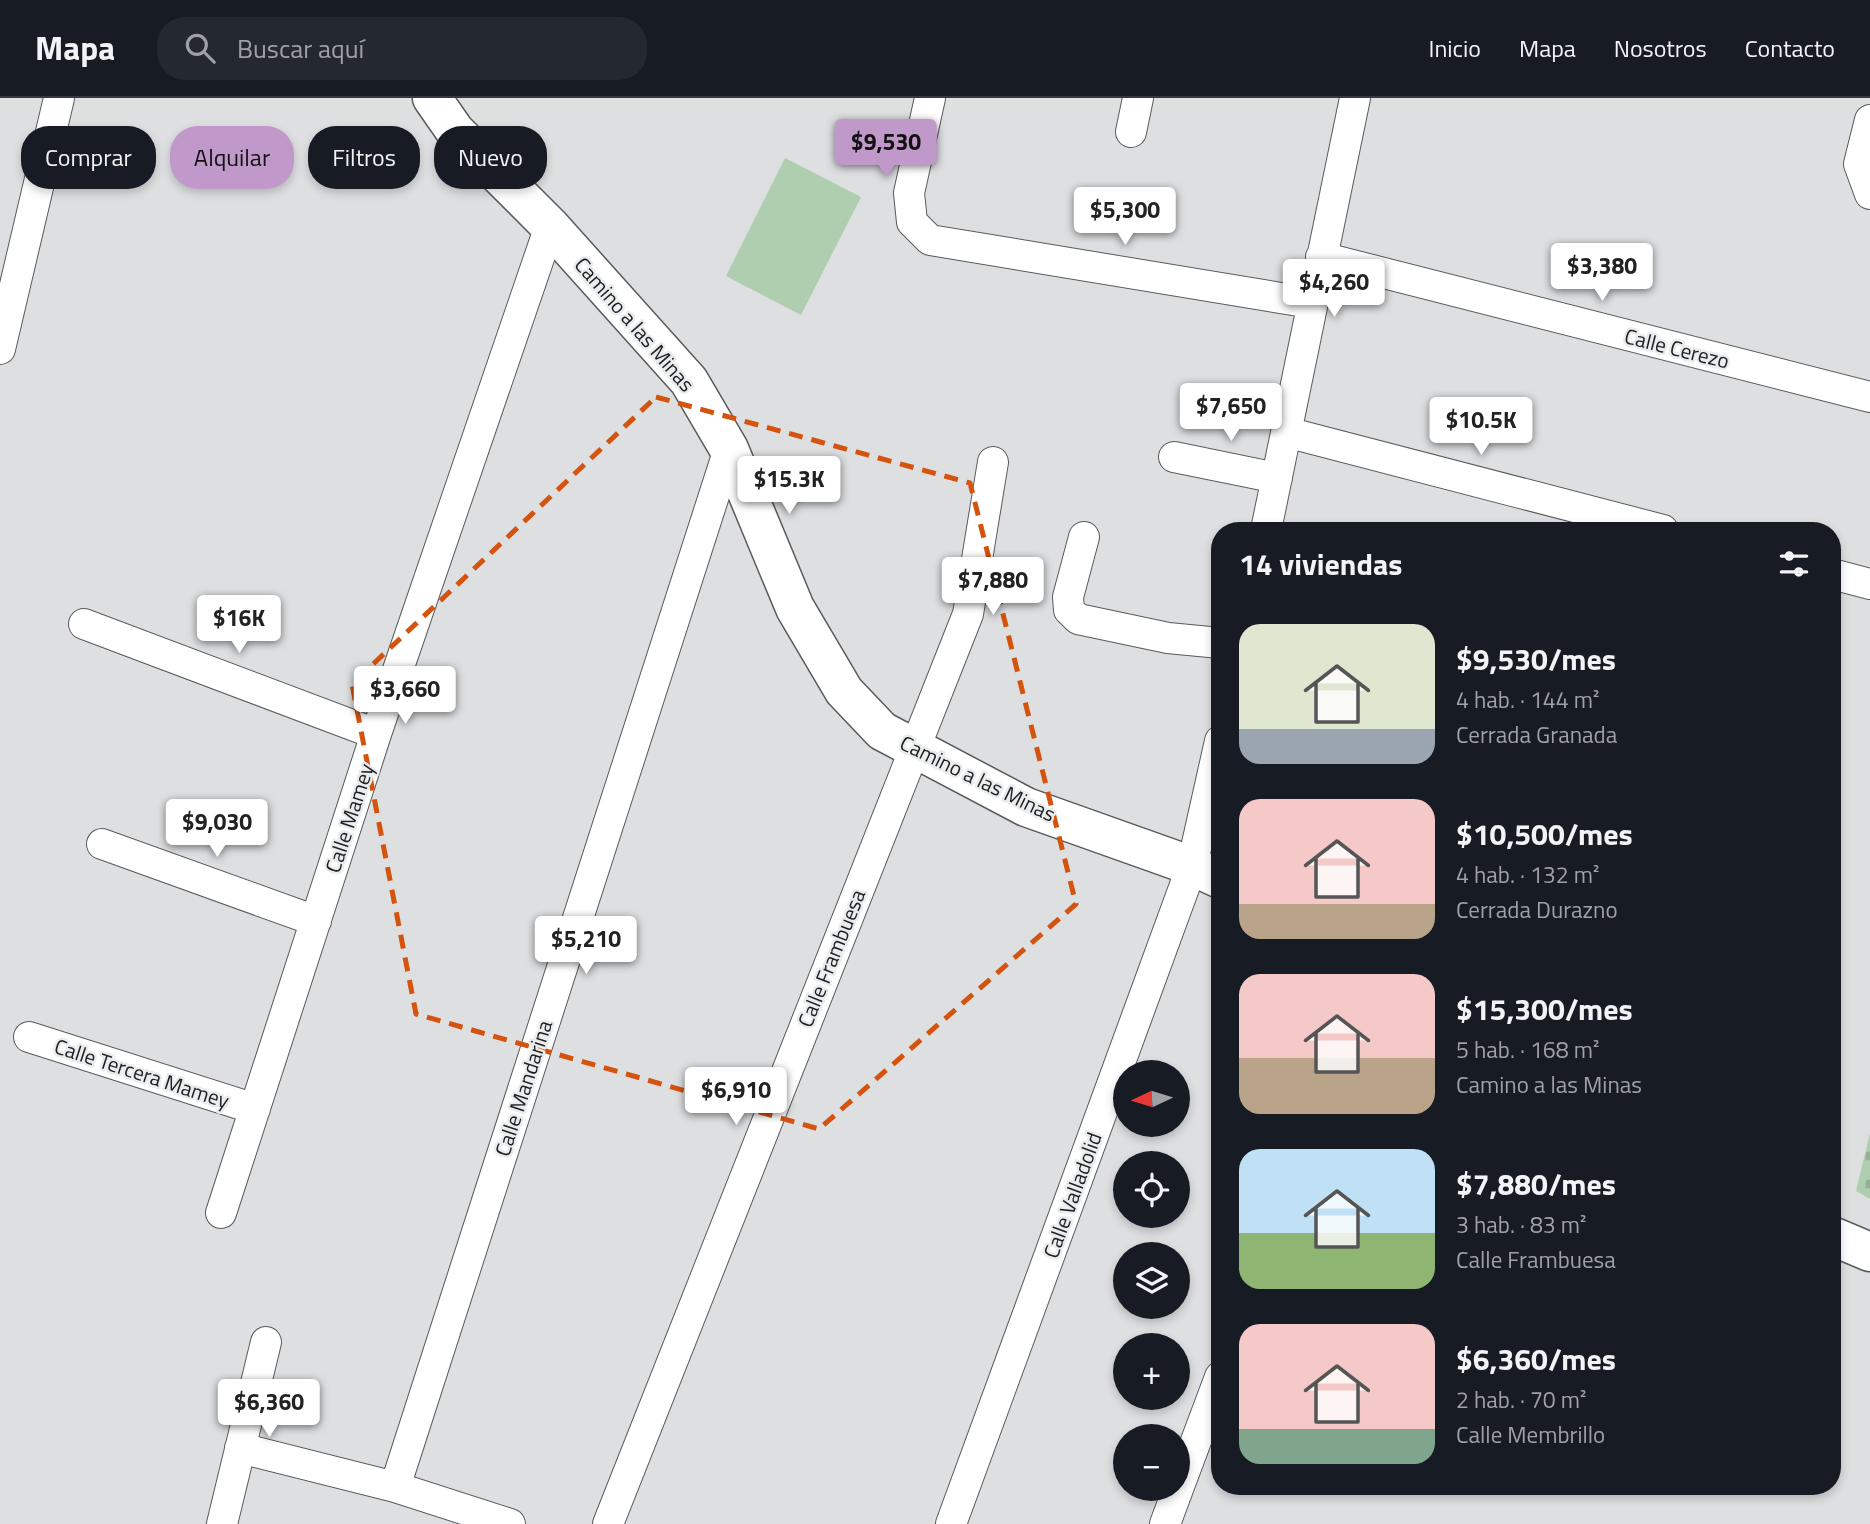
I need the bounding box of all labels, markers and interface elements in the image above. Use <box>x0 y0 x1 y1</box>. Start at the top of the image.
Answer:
search box <box>157 17 647 80</box>
text: Mapa <box>35 23 115 73</box>
icon: search <box>181 29 219 67</box>
text: Buscar aquí <box>237 29 364 68</box>
text: Inicio <box>1429 30 1481 66</box>
text: Mapa <box>1519 30 1576 66</box>
text: Nosotros <box>1614 30 1707 66</box>
text: Contacto <box>1745 30 1835 66</box>
pin: $9,530 <box>829 120 943 179</box>
text: $9,530 <box>851 124 921 159</box>
chip: Comprar <box>21 126 156 189</box>
chip: Alquilar <box>170 126 294 189</box>
chip: Filtros <box>308 126 420 189</box>
chip: Nuevo <box>434 126 547 189</box>
pin: $5,300 <box>1068 188 1182 247</box>
text: $5,300 <box>1090 192 1160 227</box>
pin: $3,380 <box>1545 244 1659 303</box>
text: $3,380 <box>1567 248 1637 283</box>
street label: Camino a las Minas <box>567 249 703 399</box>
pin: $4,260 <box>1277 260 1391 319</box>
text: $4,260 <box>1299 264 1369 299</box>
street label: Calle Cerezo <box>1621 320 1733 376</box>
pin: $7,650 <box>1174 384 1288 443</box>
text: $7,650 <box>1196 388 1266 423</box>
pin: $10.5K <box>1424 398 1538 457</box>
text: $10.5K <box>1445 402 1517 437</box>
pin: $15.3K <box>732 456 846 516</box>
text: $15.3K <box>753 461 825 496</box>
text: 14 viviendas <box>1239 541 1402 587</box>
icon: filters <box>1775 545 1813 583</box>
pin: $7,880 <box>936 558 1050 617</box>
text: $7,880 <box>958 562 1028 597</box>
pin: $16K <box>198 596 280 655</box>
text: $16K <box>213 600 265 635</box>
text: $9,530/mes <box>1456 636 1616 682</box>
icon: home <box>1295 652 1379 736</box>
pin: $3,660 <box>348 666 462 726</box>
text: $3,660 <box>370 671 440 706</box>
text: 4 hab. · 144 m² <box>1456 682 1599 717</box>
text: Cerrada Granada <box>1456 717 1617 752</box>
street label: Camino a las Minas <box>895 726 1061 830</box>
street label: Calle Mamey <box>316 759 382 877</box>
pin: $9,030 <box>160 800 274 859</box>
text: $9,030 <box>182 804 252 839</box>
text: $10,500/mes <box>1456 811 1633 857</box>
icon: home <box>1295 827 1379 911</box>
text: 4 hab. · 132 m² <box>1456 857 1599 892</box>
street label: Calle Frambuesa <box>789 884 873 1032</box>
text: Cerrada Durazno <box>1456 892 1618 927</box>
pin: $5,210 <box>529 916 643 976</box>
text: $5,210 <box>551 921 621 956</box>
text: $15,300/mes <box>1456 986 1633 1032</box>
icon: home <box>1295 1002 1379 1086</box>
street label: Calle Mandarina <box>486 1015 560 1160</box>
street label: Calle Tercera Mamey <box>51 1030 233 1116</box>
text: 5 hab. · 168 m² <box>1456 1032 1599 1067</box>
north arrow <box>1113 1060 1190 1138</box>
map controls <box>1113 1060 1190 1501</box>
text: Camino a las Minas <box>1456 1067 1642 1102</box>
pin: $6,910 <box>679 1068 793 1127</box>
text: $6,910 <box>701 1072 771 1107</box>
street label: Calle Valladolid <box>1034 1127 1110 1263</box>
button: locate <box>1113 1151 1190 1228</box>
text: $7,880/mes <box>1456 1161 1616 1207</box>
icon: home <box>1295 1177 1379 1261</box>
text: 3 hab. · 83 m² <box>1456 1207 1586 1242</box>
button: layers <box>1113 1242 1190 1319</box>
text: Calle Frambuesa <box>1456 1242 1616 1277</box>
button: + <box>1113 1333 1190 1410</box>
text: $6,360/mes <box>1456 1336 1616 1382</box>
icon: home <box>1295 1352 1379 1436</box>
pin: $6,360 <box>212 1380 326 1439</box>
text: 2 hab. · 70 m² <box>1456 1382 1586 1417</box>
text: $6,360 <box>234 1384 304 1419</box>
text: Calle Membrillo <box>1456 1417 1605 1452</box>
button: − <box>1113 1424 1190 1501</box>

